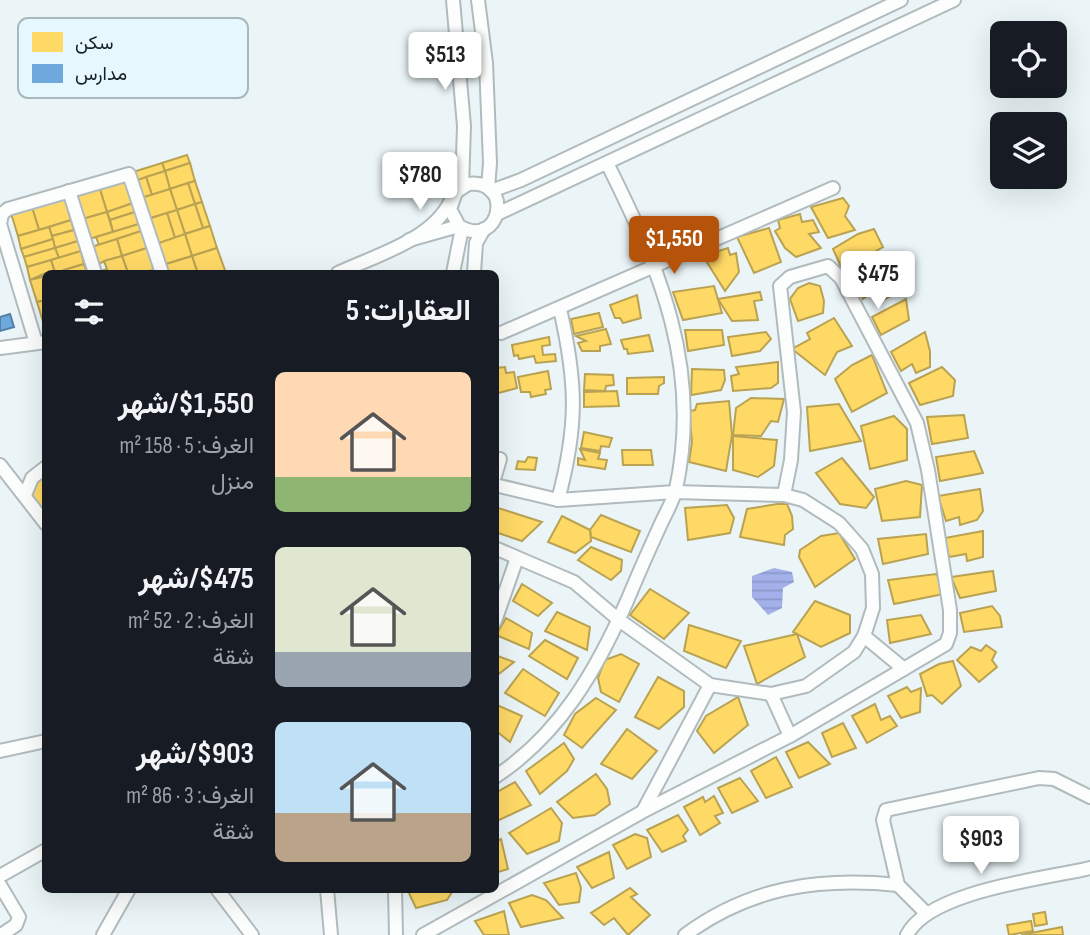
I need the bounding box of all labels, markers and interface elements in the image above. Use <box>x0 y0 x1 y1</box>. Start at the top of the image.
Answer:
legend <box>18 18 248 98</box>
map controls <box>990 21 1067 189</box>
button: locate <box>990 21 1067 98</box>
text: سكن <box>75 32 113 55</box>
pin: $513 <box>404 32 486 92</box>
text: $513 <box>424 41 466 69</box>
text: مدارس <box>75 63 127 86</box>
button: layers <box>990 112 1067 189</box>
pin: $780 <box>379 152 461 212</box>
text: $780 <box>398 161 442 189</box>
pin: $1,550 <box>617 216 731 276</box>
text: $1,550 <box>645 225 703 253</box>
pin: $475 <box>837 252 919 311</box>
text: $475 <box>857 260 899 288</box>
icon: filters <box>70 293 108 331</box>
text: العقارات: 5 <box>346 293 471 329</box>
text: $1,550/شهر <box>118 386 254 422</box>
icon: home <box>331 400 415 484</box>
text: الغرف: 5 · 158 m² <box>120 432 254 460</box>
text: منزل <box>211 468 254 496</box>
text: $475/شهر <box>138 561 254 597</box>
icon: home <box>331 575 415 659</box>
text: الغرف: 2 · 52 m² <box>128 607 254 635</box>
text: شقة <box>212 643 254 671</box>
text: $903/شهر <box>136 736 254 772</box>
icon: home <box>331 750 415 834</box>
text: الغرف: 3 · 86 m² <box>126 782 254 810</box>
pin: $903 <box>940 816 1022 876</box>
text: شقة <box>212 818 254 846</box>
text: $903 <box>959 825 1003 853</box>

